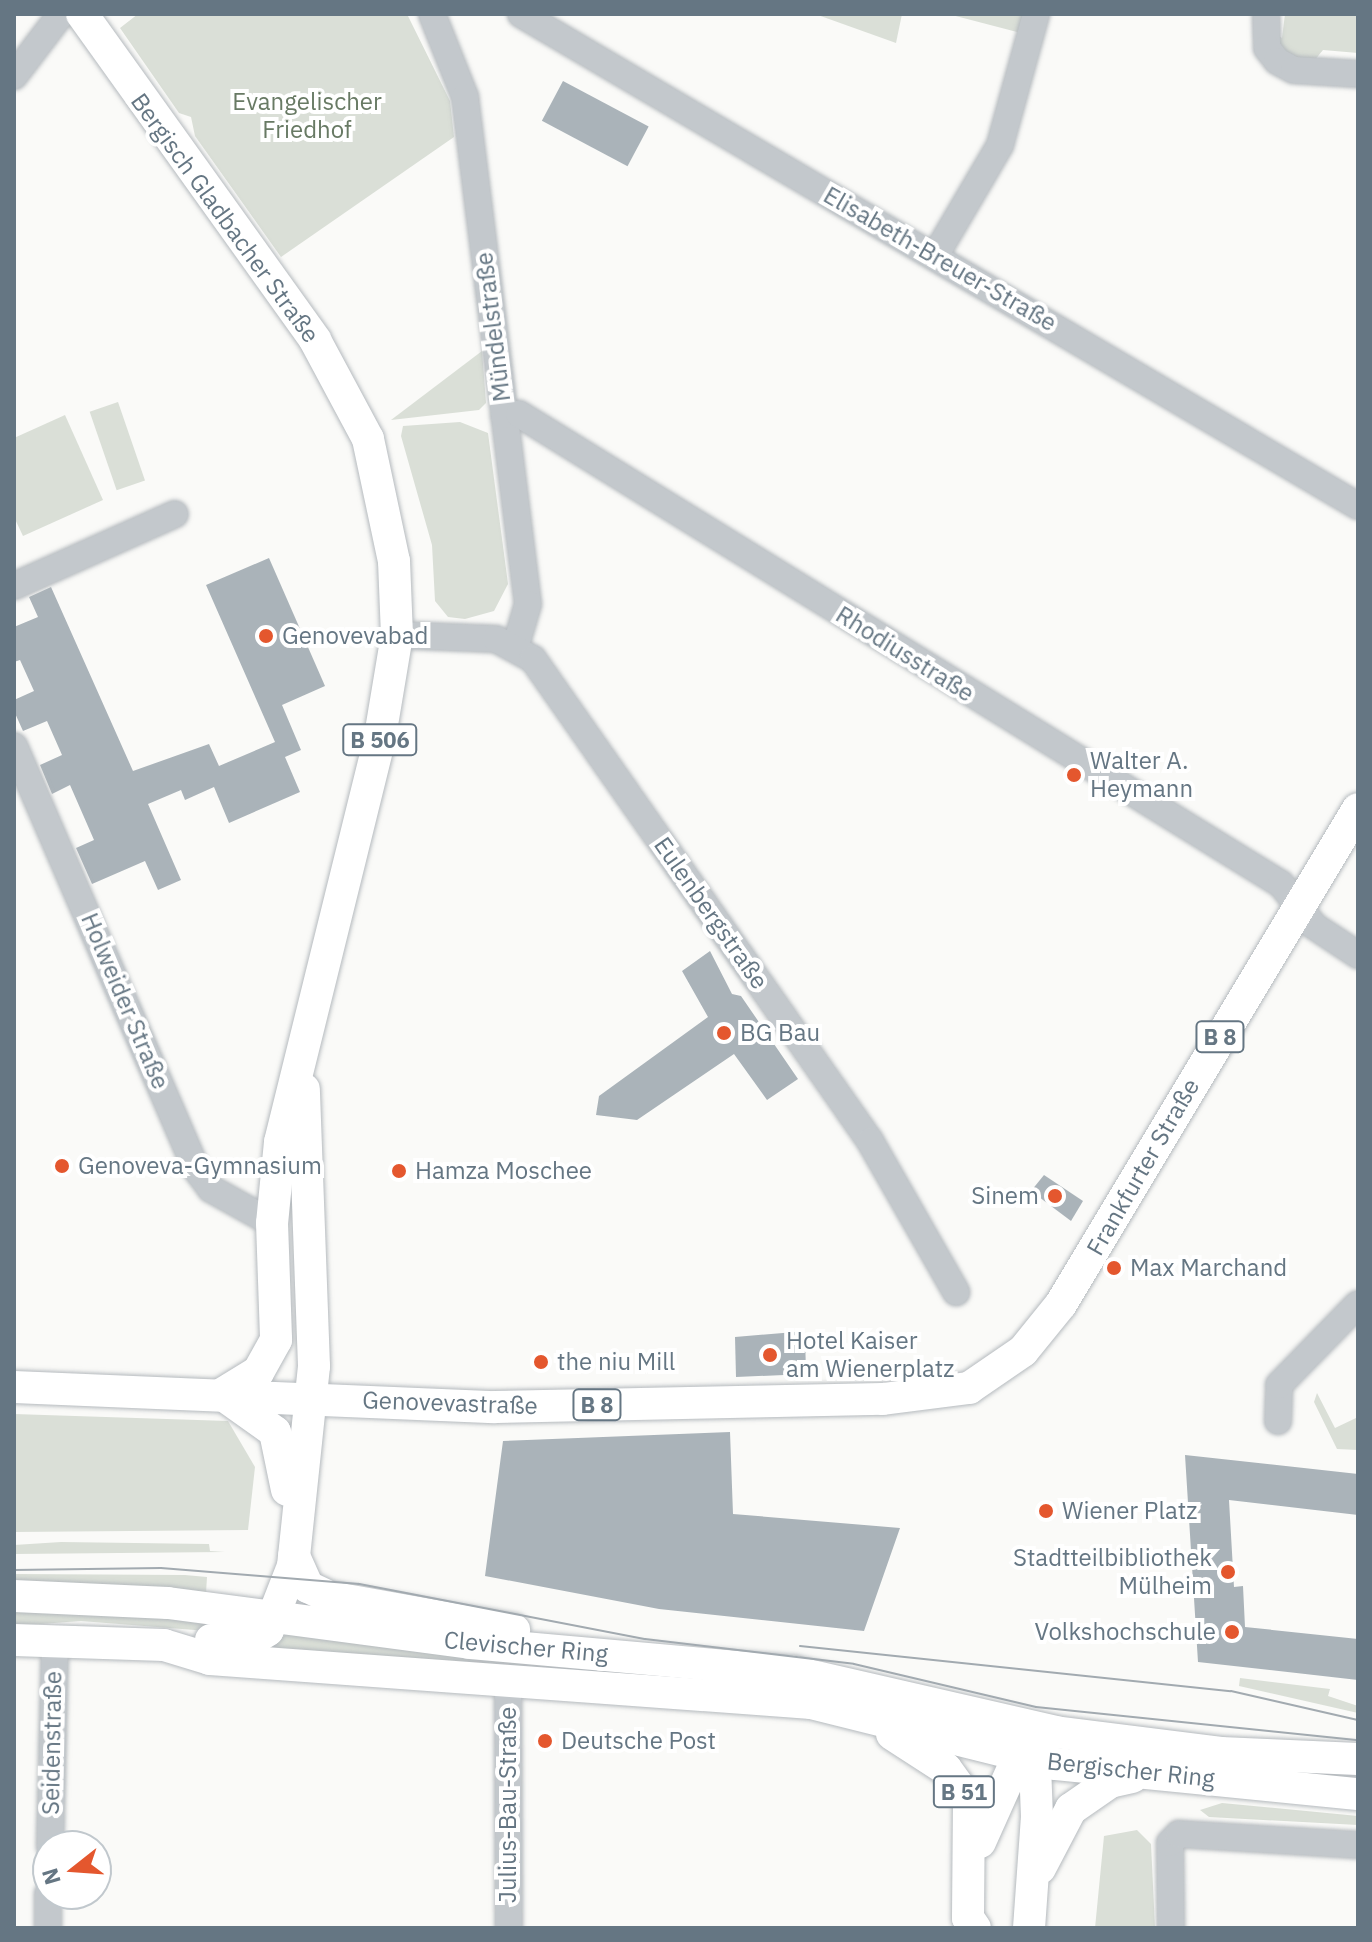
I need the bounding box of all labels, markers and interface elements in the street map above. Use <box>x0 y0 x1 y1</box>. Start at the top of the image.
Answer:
street label: Bergisch Gladbacher Straße <box>125 88 325 348</box>
park label: Evangelischer Friedhof <box>232 88 382 144</box>
street label: Elisabeth-Breuer-Straße <box>819 181 1061 337</box>
street label: Mündelstraße <box>470 251 516 403</box>
street label: Rhodiusstraße <box>831 600 979 708</box>
place label: Genovevabad <box>282 622 428 650</box>
marker: Genovevabad <box>257 627 275 645</box>
road number: B 506 <box>342 722 418 758</box>
place label: Walter A. Heymann <box>1090 747 1193 803</box>
marker: Walter A. Heymann <box>1065 766 1083 784</box>
street label: Eulenbergstraße <box>648 831 774 995</box>
street label: Holweider Straße <box>75 909 175 1093</box>
place label: BG Bau <box>740 1019 820 1047</box>
road number: B 8 <box>1194 1019 1246 1055</box>
marker: BG Bau <box>715 1024 733 1042</box>
street label: Frankfurter Straße <box>1081 1073 1205 1261</box>
place label: Genoveva-Gymnasium <box>78 1152 322 1180</box>
marker: Genoveva-Gymnasium <box>53 1157 71 1175</box>
place label: Hamza Moschee <box>415 1157 592 1185</box>
marker: Hamza Moschee <box>390 1162 408 1180</box>
place label: Sinem <box>971 1182 1039 1210</box>
marker: Sinem <box>1046 1187 1064 1205</box>
place label: Max Marchand <box>1130 1254 1287 1282</box>
marker: Max Marchand <box>1105 1259 1123 1277</box>
place label: Hotel Kaiser am Wienerplatz <box>786 1327 954 1383</box>
marker: Hotel Kaiser am Wienerplatz <box>761 1346 779 1364</box>
place label: the niu Mill <box>557 1348 675 1376</box>
marker: the niu Mill <box>532 1353 550 1371</box>
street label: Genovevastraße <box>362 1386 538 1420</box>
road number: B 8 <box>571 1387 623 1423</box>
place label: Wiener Platz <box>1062 1497 1197 1525</box>
marker: Wiener Platz <box>1037 1502 1055 1520</box>
place label: Stadtteilbibliothek Mülheim <box>1013 1544 1212 1600</box>
marker: Stadtteilbibliothek Mülheim <box>1219 1563 1237 1581</box>
place label: Volkshochschule <box>1035 1618 1216 1646</box>
marker: Volkshochschule <box>1223 1623 1241 1641</box>
street label: Clevischer Ring <box>443 1625 609 1669</box>
street label: Seidenstraße <box>36 1671 68 1815</box>
street label: Julius-Bau-Straße <box>494 1707 522 1903</box>
place label: Deutsche Post <box>561 1727 716 1755</box>
marker: Deutsche Post <box>536 1732 554 1750</box>
street label: Bergischer Ring <box>1046 1747 1216 1793</box>
road number: B 51 <box>932 1774 996 1810</box>
north arrow <box>32 1830 112 1910</box>
text: N <box>34 1865 67 1888</box>

